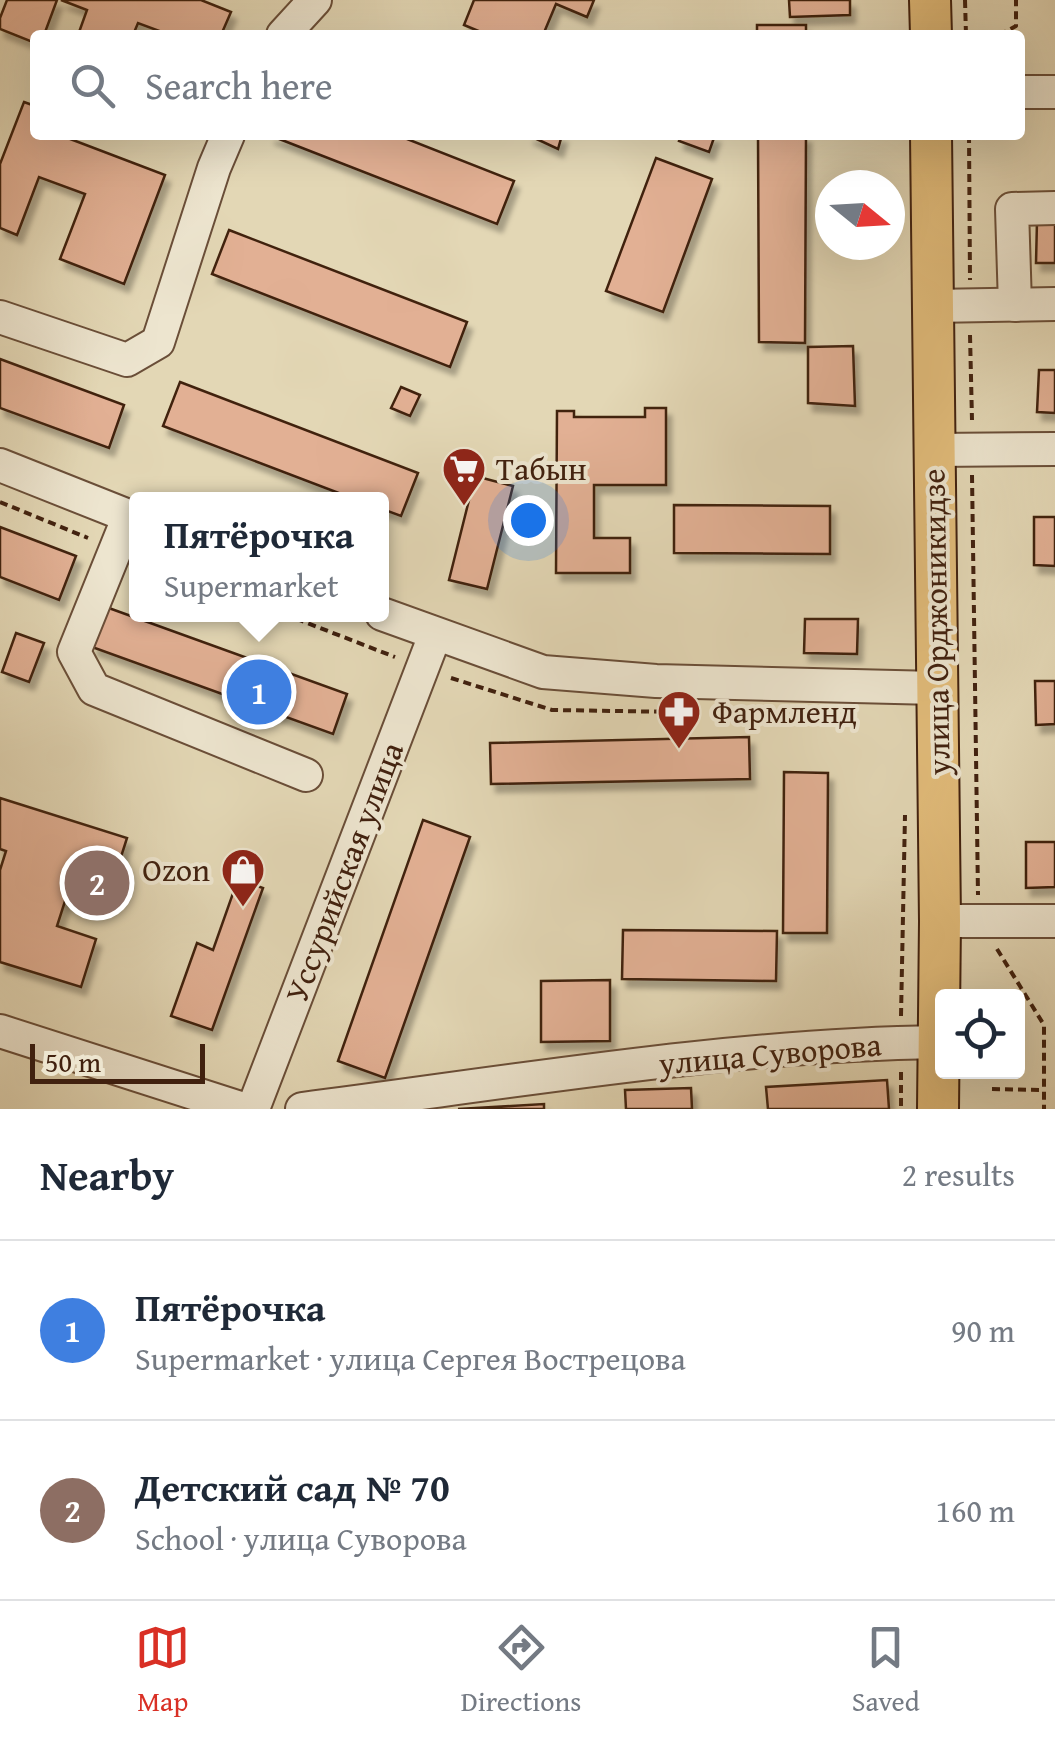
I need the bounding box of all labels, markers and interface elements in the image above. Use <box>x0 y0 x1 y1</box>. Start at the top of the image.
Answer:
search box <box>30 30 1025 140</box>
text: Search here <box>145 57 333 113</box>
icon: search <box>65 58 120 113</box>
north arrow <box>815 170 905 260</box>
place label: Табын <box>496 445 587 492</box>
supermarket icon: Табын <box>441 446 487 507</box>
street label: улица Орджоникидзе <box>909 468 962 777</box>
popup <box>129 492 389 622</box>
your location <box>503 495 554 546</box>
text: Пятёрочка <box>164 506 354 562</box>
text: Supermarket <box>164 562 339 609</box>
pin: 1 <box>226 654 292 730</box>
place label: Фармленд <box>712 688 857 735</box>
pharmacy icon: Фармленд <box>656 689 702 750</box>
street label: Уссурийская улица <box>272 734 415 1009</box>
pin: 2 <box>64 846 130 920</box>
place label: Ozon <box>142 846 210 893</box>
shop icon: Ozon <box>220 847 266 908</box>
map controls <box>935 989 1025 1079</box>
button: locate <box>935 989 1025 1079</box>
street label: улица Суворова <box>656 1020 884 1087</box>
scale bar <box>30 1039 205 1084</box>
text: 50 m <box>45 1041 101 1082</box>
text: Nearby <box>40 1144 174 1205</box>
text: 2 results <box>902 1151 1015 1198</box>
text: Пятёрочка <box>135 1279 325 1335</box>
text: 1 <box>64 1307 81 1354</box>
text: 90 m <box>951 1307 1015 1354</box>
text: Supermarket · улица Сергея Вострецова <box>135 1335 686 1382</box>
text: Детский сад № 70 <box>135 1459 450 1515</box>
text: 2 <box>64 1487 81 1534</box>
text: 160 m <box>936 1487 1015 1534</box>
text: School · улица Суворова <box>135 1515 467 1562</box>
tab: Map <box>135 1620 190 1721</box>
tab: Directions <box>461 1620 581 1721</box>
tab: Saved <box>852 1620 920 1721</box>

